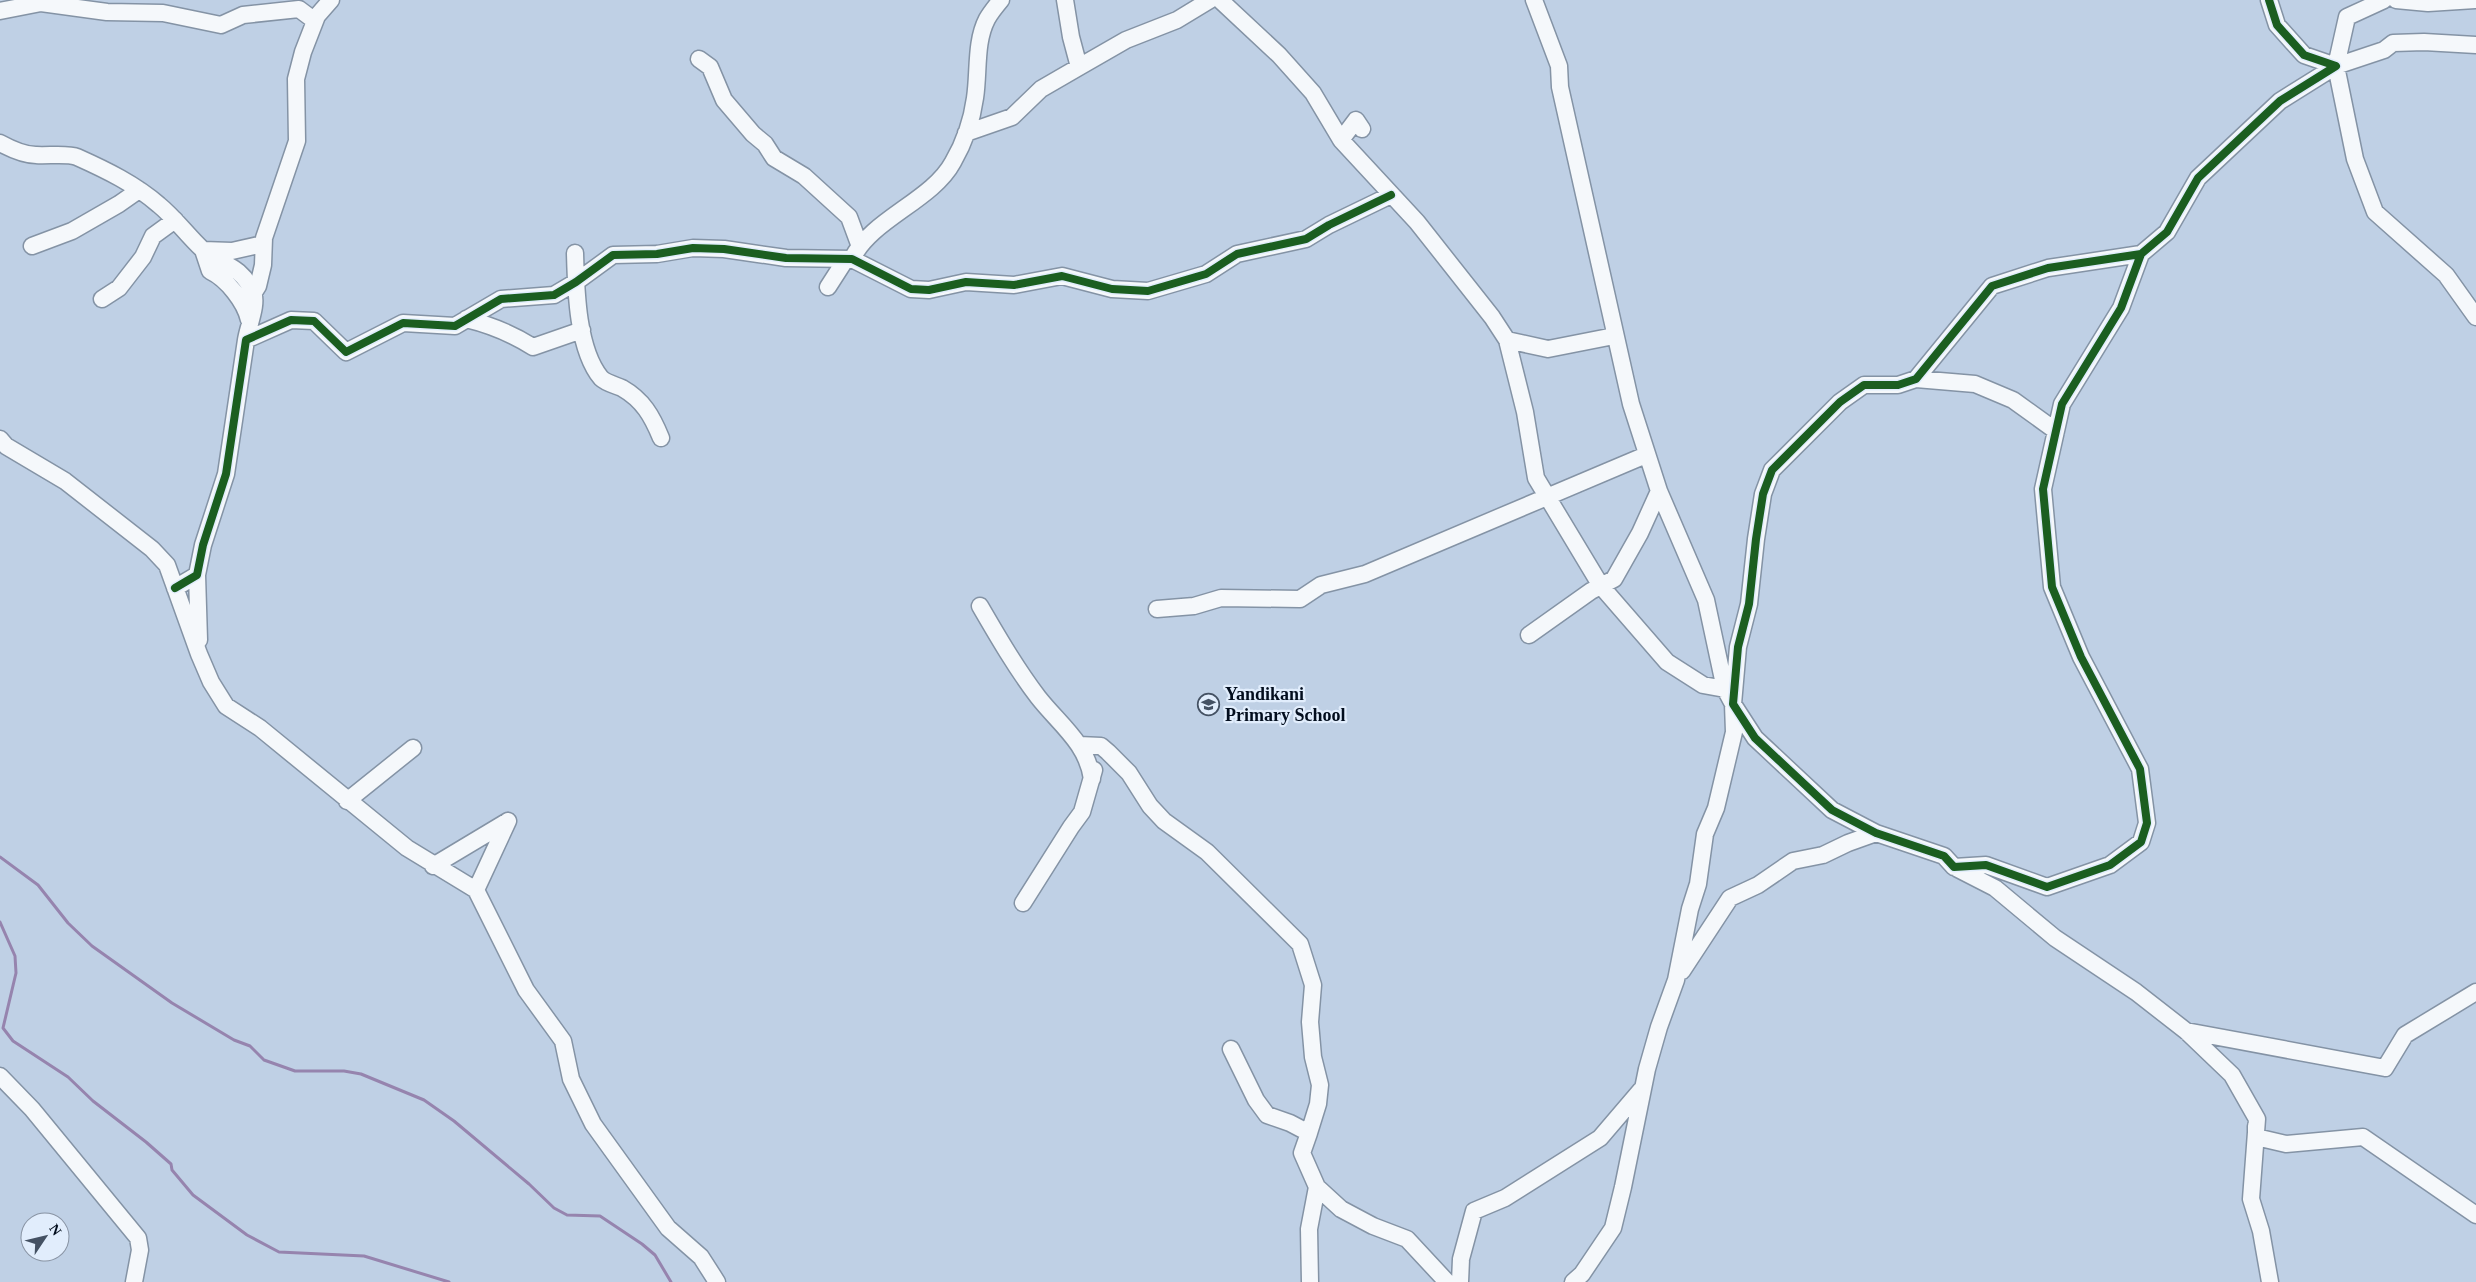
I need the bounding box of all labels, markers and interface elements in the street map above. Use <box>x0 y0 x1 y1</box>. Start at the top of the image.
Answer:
place label: Yandikani Primary School <box>1225 684 1345 725</box>
school or university icon: Yandikani Primary School <box>1197 692 1221 716</box>
north arrow <box>20 1212 70 1262</box>
text: N <box>46 1221 64 1238</box>

